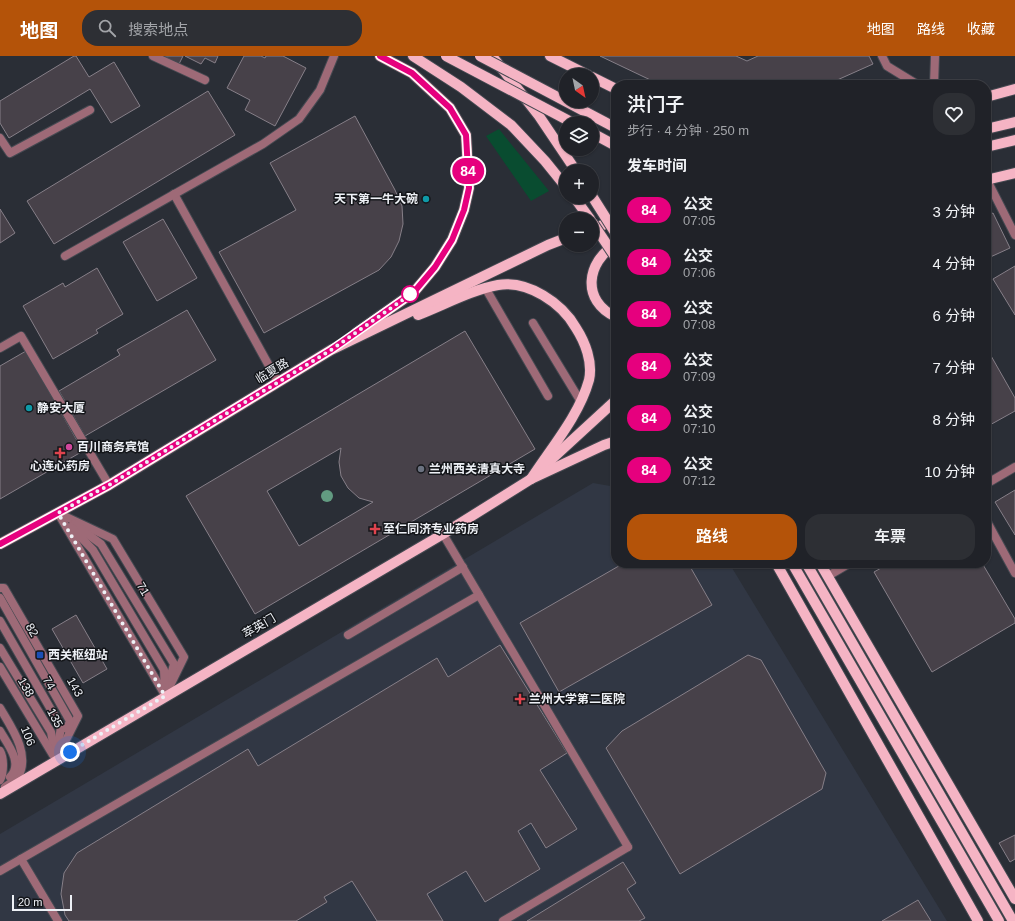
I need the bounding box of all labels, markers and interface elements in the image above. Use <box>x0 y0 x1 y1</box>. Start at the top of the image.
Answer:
search box <box>82 10 362 46</box>
icon: search <box>96 17 118 39</box>
text: 地图 <box>20 20 58 41</box>
text: 搜索地点 <box>128 21 188 38</box>
text: 地图 <box>867 21 895 37</box>
text: 路线 <box>917 21 945 37</box>
text: 收藏 <box>967 21 995 37</box>
north arrow <box>559 68 599 108</box>
map controls <box>559 68 599 252</box>
button: heart <box>933 93 975 135</box>
text: 洪门子 <box>627 94 684 115</box>
button: layers <box>559 116 599 156</box>
text: 步行 · 4 分钟 · 250 m <box>627 123 749 138</box>
text: 发车时间 <box>627 157 687 174</box>
line badge: 84 <box>450 158 486 184</box>
text: 84 <box>460 163 476 179</box>
button: + <box>559 164 599 204</box>
place label: 天下第一牛大碗 <box>334 192 418 206</box>
marker: 天下第一牛大碗 <box>421 194 431 204</box>
text: 公交 <box>683 195 713 212</box>
text: 84 <box>641 202 657 218</box>
text: 3 分钟 <box>932 203 975 220</box>
button: − <box>559 212 599 252</box>
text: 07:05 <box>683 213 716 228</box>
text: 公交 <box>683 247 713 264</box>
text: 84 <box>641 254 657 270</box>
text: 4 分钟 <box>932 255 975 272</box>
text: 07:06 <box>683 265 716 280</box>
unlabelled marker <box>401 285 419 303</box>
text: 公交 <box>683 299 713 316</box>
text: 84 <box>641 306 657 322</box>
text: 6 分钟 <box>932 307 975 324</box>
text: 07:08 <box>683 317 716 332</box>
text: 公交 <box>683 351 713 368</box>
street label: 临夏路 <box>253 356 291 386</box>
text: 84 <box>641 358 657 374</box>
text: 7 分钟 <box>932 359 975 376</box>
text: 07:09 <box>683 369 716 384</box>
place label: 静安大厦 <box>37 401 85 415</box>
marker: 静安大厦 <box>24 403 34 413</box>
text: 公交 <box>683 403 713 420</box>
text: 84 <box>641 410 657 426</box>
text: 8 分钟 <box>932 411 975 428</box>
text: 07:10 <box>683 421 716 436</box>
place label: 百川商务宾馆 <box>77 440 149 454</box>
marker: 百川商务宾馆 <box>64 442 74 452</box>
marker: 心连心药房 <box>55 448 65 458</box>
text: 公交 <box>683 455 713 472</box>
place label: 心连心药房 <box>30 459 90 473</box>
place label: 兰州西关清真大寺 <box>429 462 525 476</box>
text: 84 <box>641 462 657 478</box>
text: 10 分钟 <box>924 463 975 480</box>
marker: 兰州西关清真大寺 <box>416 464 426 474</box>
text: 07:12 <box>683 473 716 488</box>
button: 路线 <box>627 514 797 560</box>
button: 车票 <box>805 514 975 560</box>
place label: 至仁同济专业药房 <box>383 522 479 536</box>
marker: 至仁同济专业药房 <box>370 524 380 534</box>
street label: 71 <box>134 580 153 599</box>
street label: 萃英门 <box>240 611 278 641</box>
street label: 82 <box>23 621 42 640</box>
place label: 西关枢纽站 <box>48 648 108 662</box>
marker: 西关枢纽站 <box>35 650 45 660</box>
street label: 74 <box>40 674 59 693</box>
street label: 138 <box>15 675 37 699</box>
street label: 143 <box>64 675 86 699</box>
place label: 兰州大学第二医院 <box>529 692 625 706</box>
marker: 兰州大学第二医院 <box>514 693 526 705</box>
street label: 135 <box>44 706 66 730</box>
street label: 106 <box>18 724 38 748</box>
your location <box>60 742 80 762</box>
scale bar <box>12 893 72 912</box>
text: 20 m <box>18 896 42 908</box>

